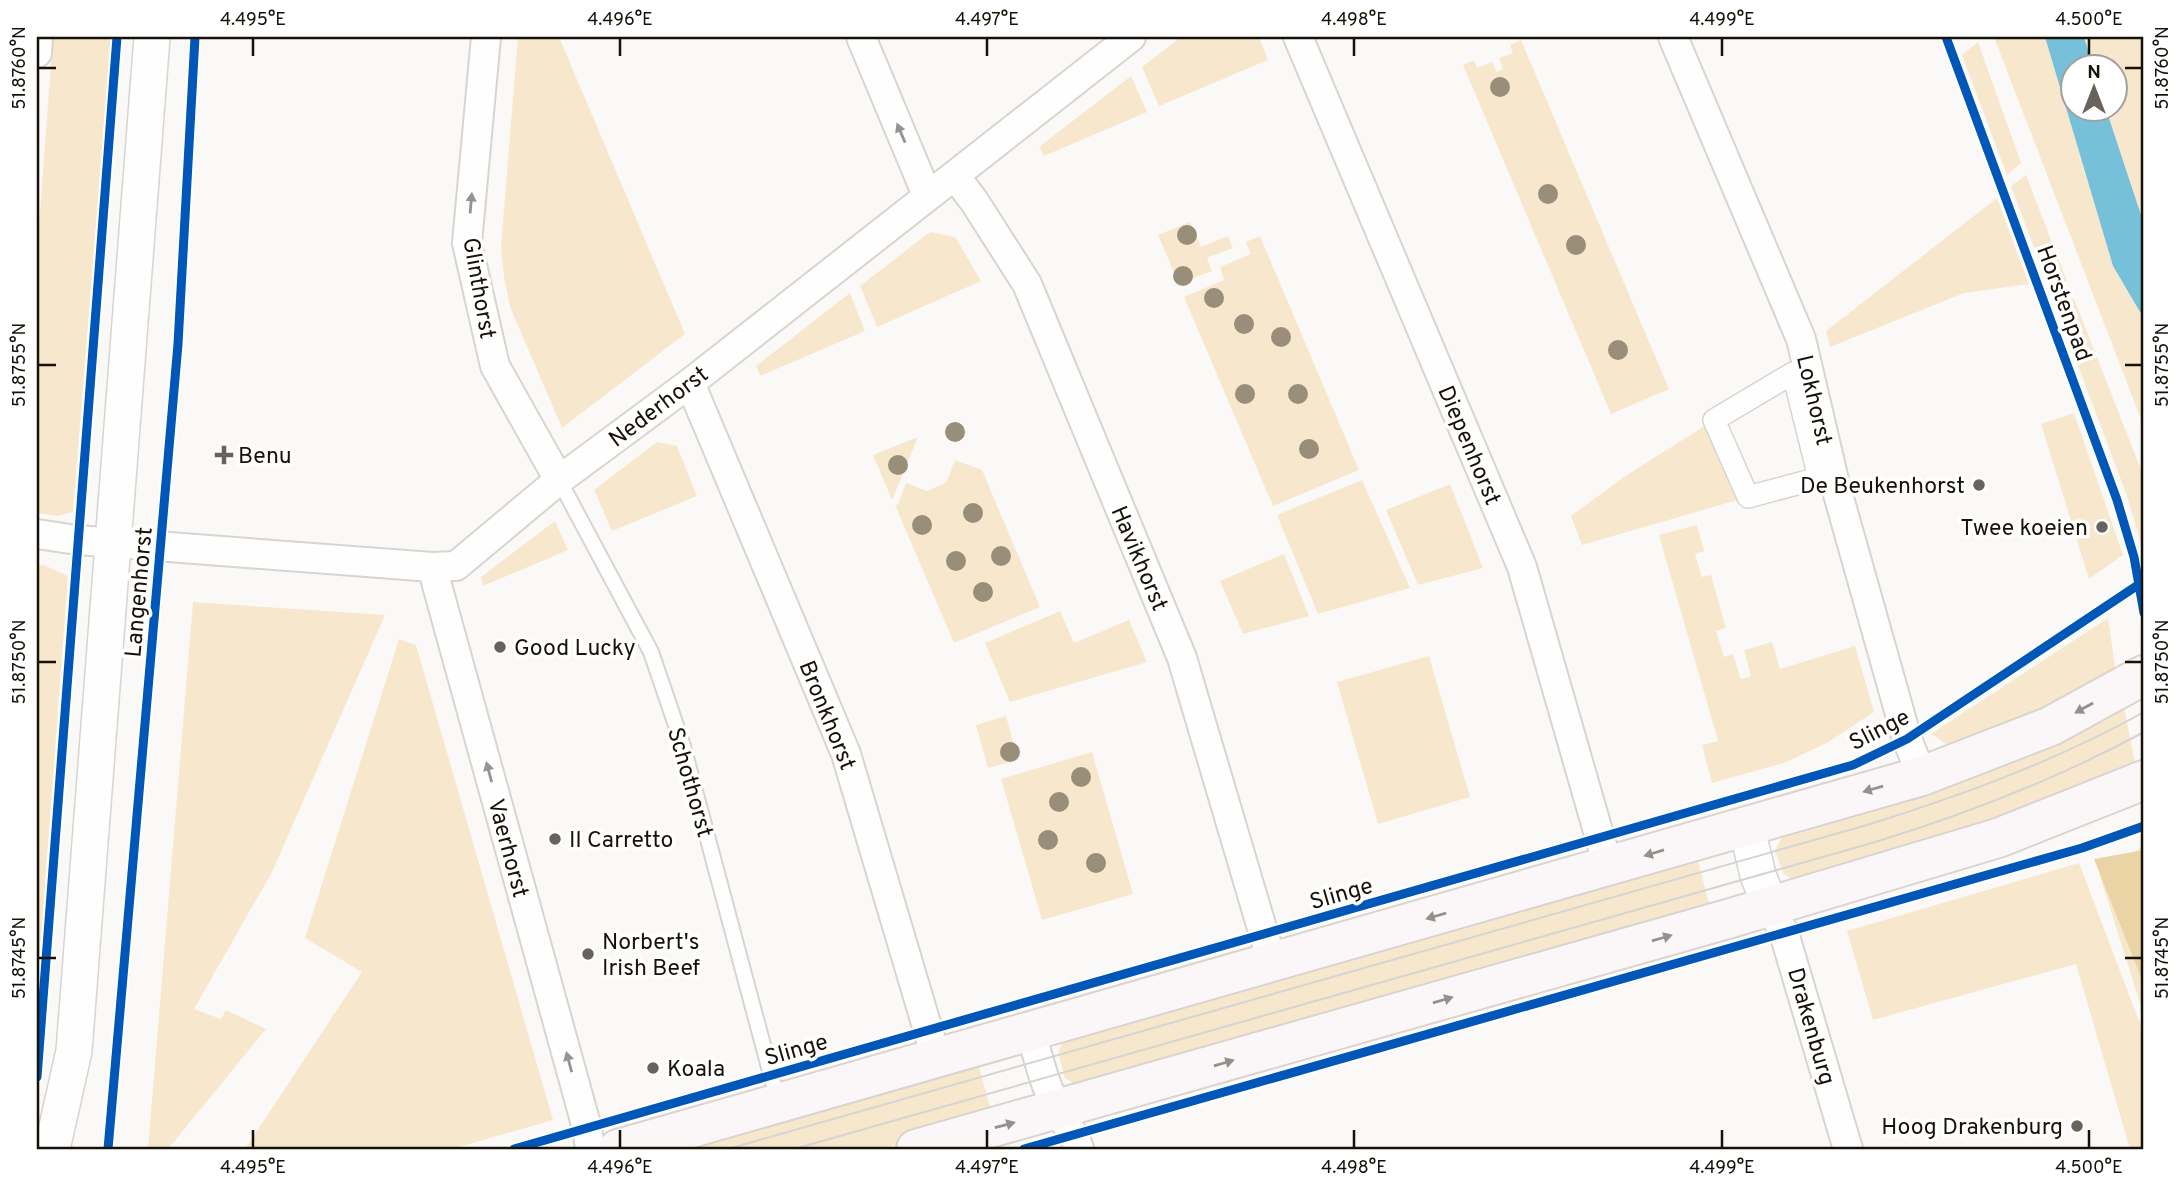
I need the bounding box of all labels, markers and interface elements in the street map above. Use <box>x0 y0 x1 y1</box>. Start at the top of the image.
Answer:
text: 4.495°E <box>220 9 286 32</box>
text: 4.496°E <box>587 9 653 32</box>
text: 4.497°E <box>955 9 1019 32</box>
text: 4.498°E <box>1321 9 1387 32</box>
text: 4.499°E <box>1689 9 1755 32</box>
text: 4.500°E <box>2055 9 2123 32</box>
text: 51.8760°N <box>9 26 32 110</box>
text: 51.8760°N <box>2152 26 2175 110</box>
north arrow <box>2058 52 2128 122</box>
text: N <box>2087 61 2101 85</box>
one-way arrow <box>895 122 906 143</box>
one-way arrow <box>466 192 477 214</box>
street label: Glinthorst <box>454 235 501 341</box>
street label: Horstenpad <box>2028 242 2097 366</box>
text: 51.8755°N <box>9 323 32 407</box>
text: 51.8755°N <box>2152 323 2175 407</box>
street label: Lokhorst <box>1788 353 1837 449</box>
street label: Nederhorst <box>604 361 715 455</box>
street label: Diepenhorst <box>1430 382 1506 510</box>
place label: Benu <box>238 443 292 472</box>
marker: Benu <box>216 447 232 463</box>
place label: De Beukenhorst <box>1800 473 1965 502</box>
marker: De Beukenhorst <box>1971 477 1987 493</box>
street label: Havikhorst <box>1103 502 1173 616</box>
place label: Twee koeien <box>1960 515 2088 544</box>
marker: Twee koeien <box>2094 519 2110 535</box>
street label: Langenhorst <box>120 526 161 659</box>
text: 51.8750°N <box>9 620 32 704</box>
text: 51.8750°N <box>2152 620 2175 704</box>
place label: Good Lucky <box>514 635 636 664</box>
marker: Good Lucky <box>492 639 508 655</box>
street label: Bronkhorst <box>791 657 861 775</box>
one-way arrow <box>2075 702 2094 714</box>
street label: Slinge <box>1845 704 1915 759</box>
street label: Schothorst <box>659 724 718 841</box>
one-way arrow <box>483 761 493 782</box>
one-way arrow <box>1862 785 1883 795</box>
street label: Vaerhorst <box>479 796 534 901</box>
place label: Il Carretto <box>569 827 673 856</box>
marker: Il Carretto <box>547 831 563 847</box>
one-way arrow <box>1643 848 1664 858</box>
street label: Slinge <box>1307 873 1377 918</box>
one-way arrow <box>1425 911 1446 921</box>
text: 51.8745°N <box>9 917 32 999</box>
text: 51.8745°N <box>2152 917 2175 999</box>
place label: Norbert's Irish Beef <box>602 929 700 984</box>
one-way arrow <box>1651 932 1672 942</box>
marker: Norbert's Irish Beef <box>580 946 596 962</box>
street label: Drakenburg <box>1779 965 1840 1089</box>
one-way arrow <box>1433 995 1454 1005</box>
street label: Slinge <box>762 1029 832 1074</box>
one-way arrow <box>563 1051 573 1072</box>
place label: Koala <box>667 1056 725 1085</box>
one-way arrow <box>1214 1057 1235 1067</box>
marker: Koala <box>645 1060 661 1076</box>
place label: Hoog Drakenburg <box>1881 1114 2063 1143</box>
marker: Hoog Drakenburg <box>2069 1118 2085 1134</box>
one-way arrow <box>995 1119 1016 1129</box>
text: 4.495°E <box>220 1157 286 1180</box>
text: 4.496°E <box>587 1157 653 1180</box>
text: 4.497°E <box>955 1157 1019 1180</box>
text: 4.498°E <box>1321 1157 1387 1180</box>
text: 4.499°E <box>1689 1157 1755 1180</box>
text: 4.500°E <box>2055 1157 2123 1180</box>

